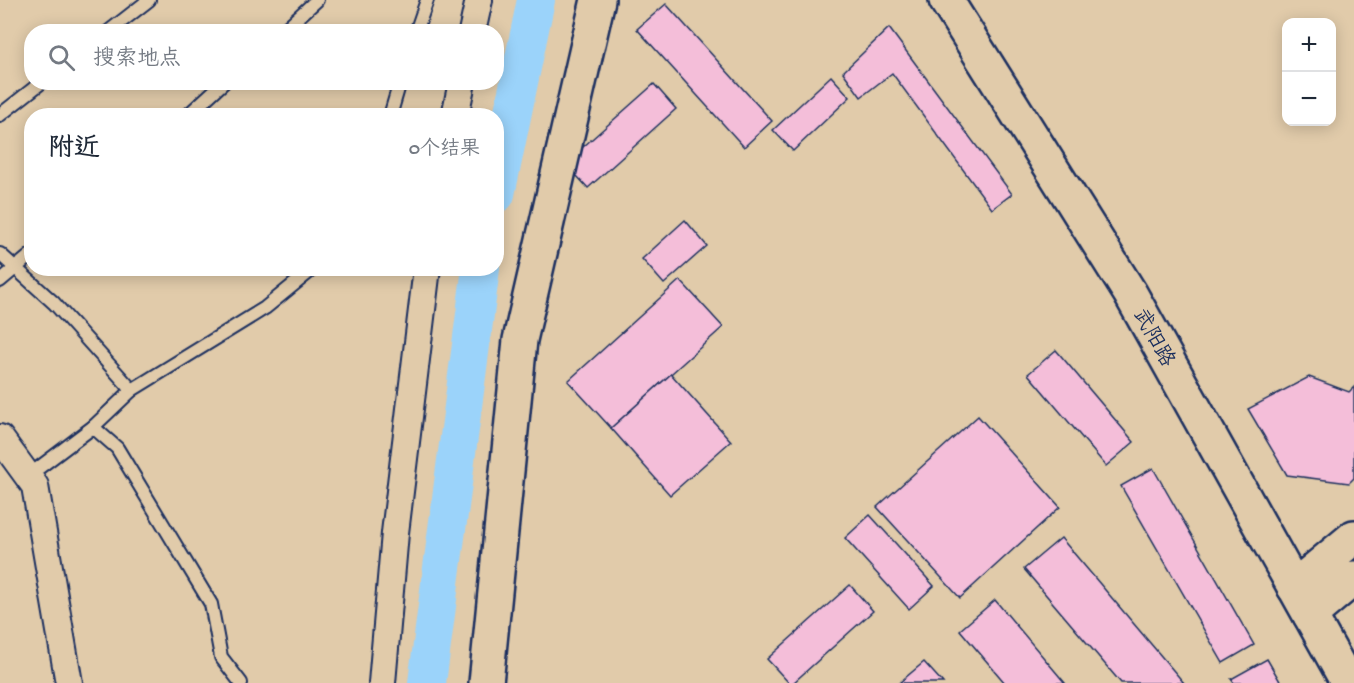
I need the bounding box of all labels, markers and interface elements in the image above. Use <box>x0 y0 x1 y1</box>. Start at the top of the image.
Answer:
map controls <box>1282 18 1336 126</box>
button: + <box>1282 18 1336 72</box>
search box <box>24 24 504 90</box>
icon: search <box>45 41 78 74</box>
text: 搜索地点 <box>93 47 181 73</box>
button: − <box>1282 72 1336 126</box>
text: 附近 <box>48 135 100 166</box>
text: 0个结果 <box>409 139 480 162</box>
street label: 武阳路 <box>1126 304 1180 372</box>

